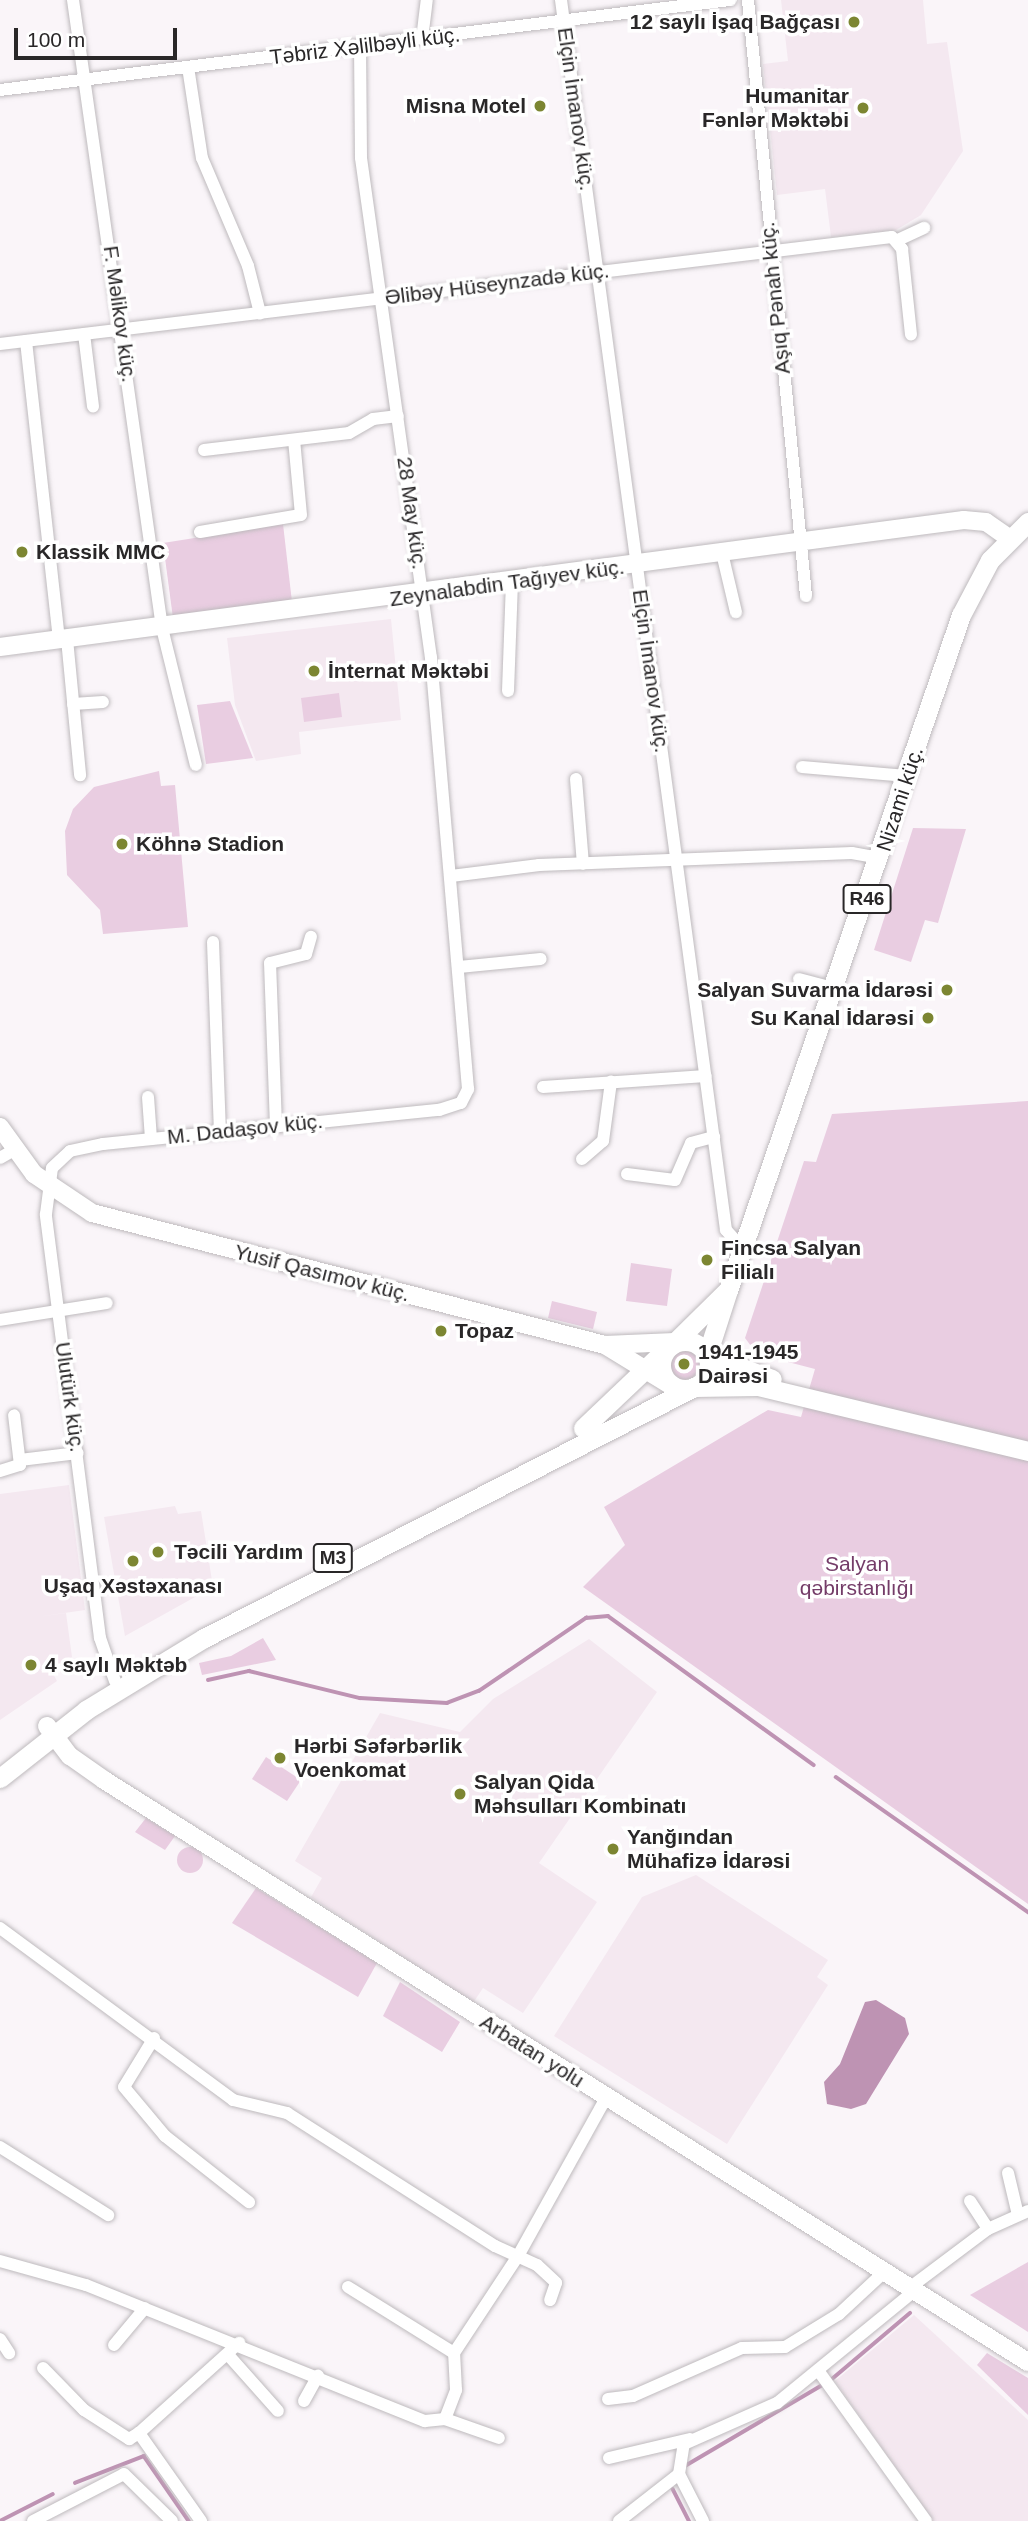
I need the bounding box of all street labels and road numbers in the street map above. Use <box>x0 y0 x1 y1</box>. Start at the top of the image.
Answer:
street label: Təbriz Xəlilbəyli küç. <box>268 22 462 70</box>
street label: Elçin İmanov küç. <box>552 26 600 192</box>
street label: Aşıq Pənah küç. <box>754 221 796 375</box>
street label: F. Məlikov küç. <box>98 244 142 384</box>
street label: Əlibəy Hüseynzadə küç. <box>383 258 611 310</box>
street label: 28 May küç. <box>392 455 432 571</box>
street label: Zeynalabdin Tağıyev küç. <box>388 554 626 612</box>
street label: Elçin İmanov küç. <box>627 588 675 754</box>
street label: Nizami küç. <box>871 744 929 854</box>
road number: R46 <box>842 884 892 914</box>
street label: M. Dadaşov küç. <box>166 1108 324 1150</box>
street label: Yusif Qasımov küç. <box>232 1239 412 1307</box>
street label: Ulutürk küç. <box>50 1340 90 1454</box>
road number: M3 <box>312 1542 354 1574</box>
street label: Arbatan yolu <box>475 2009 589 2093</box>

